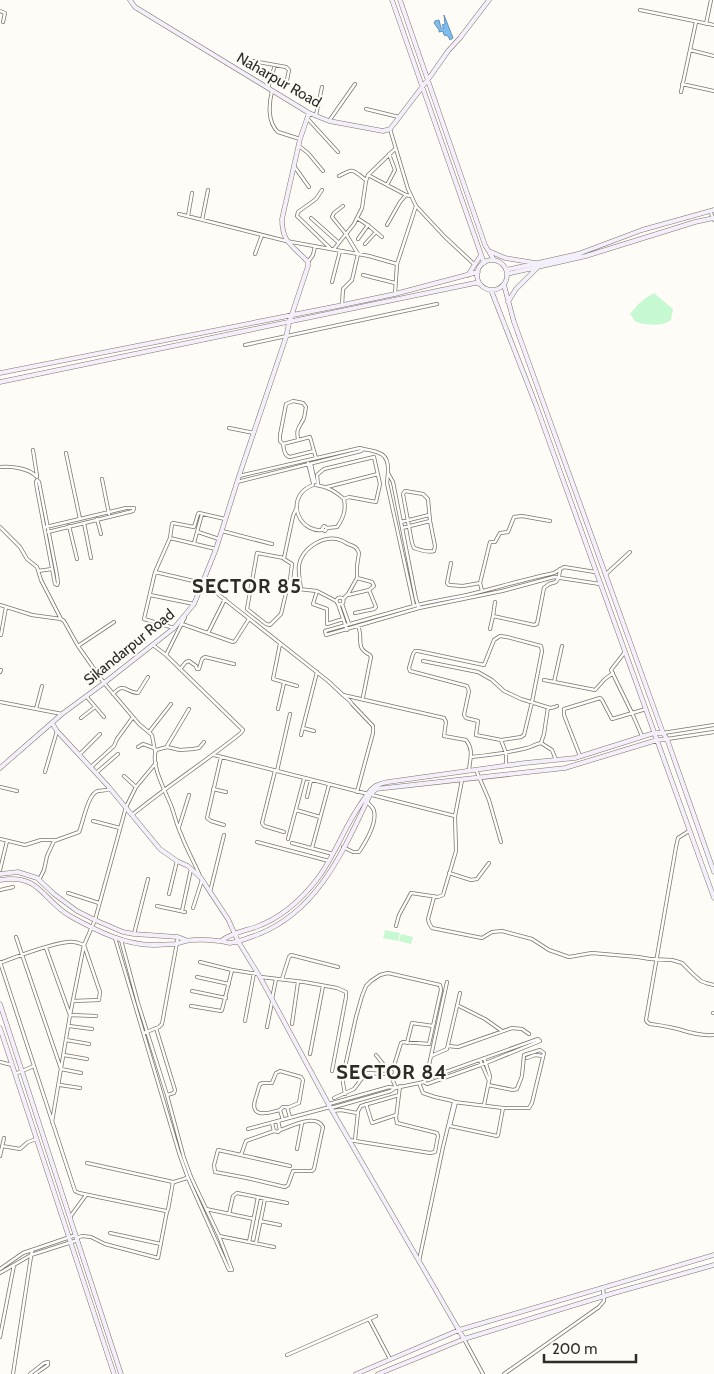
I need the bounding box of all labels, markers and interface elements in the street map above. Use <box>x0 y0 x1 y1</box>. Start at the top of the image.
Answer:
street label: Naharpur Road <box>234 49 324 111</box>
district label: SECTOR 85 <box>192 574 302 598</box>
street label: Sikandarpur Road <box>80 605 178 689</box>
district label: SECTOR 84 <box>336 1060 448 1084</box>
scale bar <box>544 1332 636 1364</box>
text: 200 m <box>552 1340 597 1358</box>

